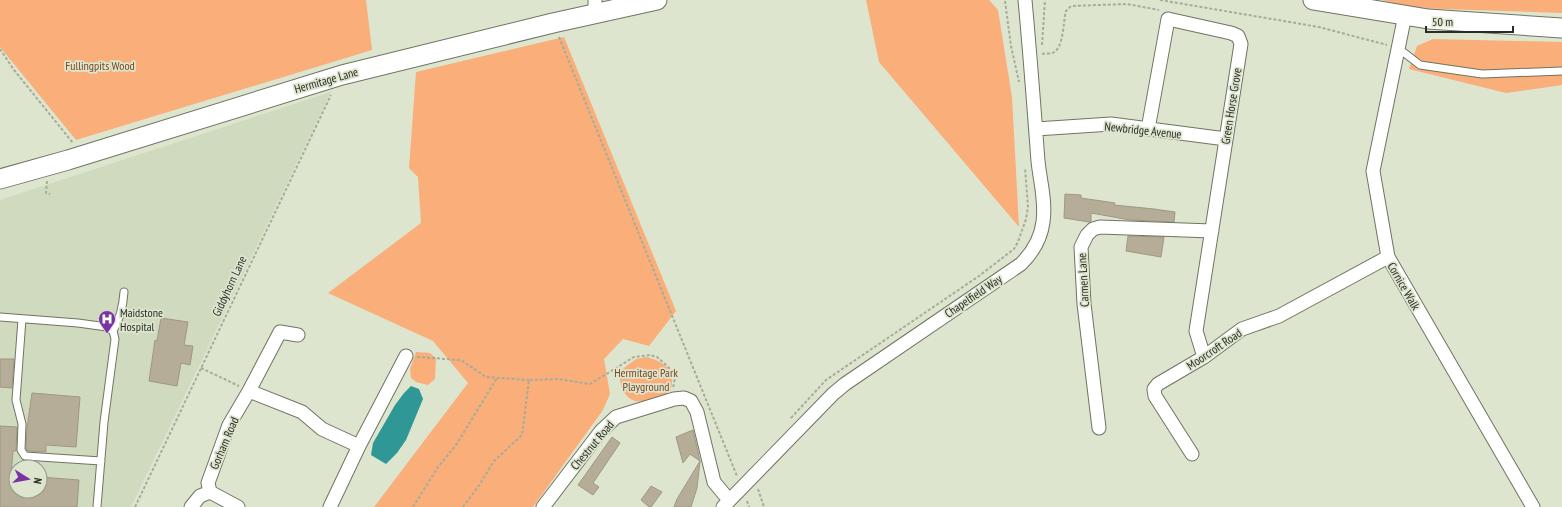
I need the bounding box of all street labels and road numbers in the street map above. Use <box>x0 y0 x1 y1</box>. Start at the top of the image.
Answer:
street label: Hermitage Lane <box>292 64 360 96</box>
street label: Green Horse Grove <box>1218 67 1244 145</box>
street label: Newbridge Avenue <box>1104 118 1182 142</box>
street label: Giddyhorn Lane <box>209 253 250 319</box>
street label: Carmen Lane <box>1074 253 1092 307</box>
street label: Cornice Walk <box>1384 259 1424 313</box>
street label: Chapelfield Way <box>941 271 1005 321</box>
street label: Moorcroft Road <box>1184 325 1244 373</box>
street label: Gorham Road <box>206 415 242 471</box>
street label: Chestnut Road <box>567 417 617 473</box>

